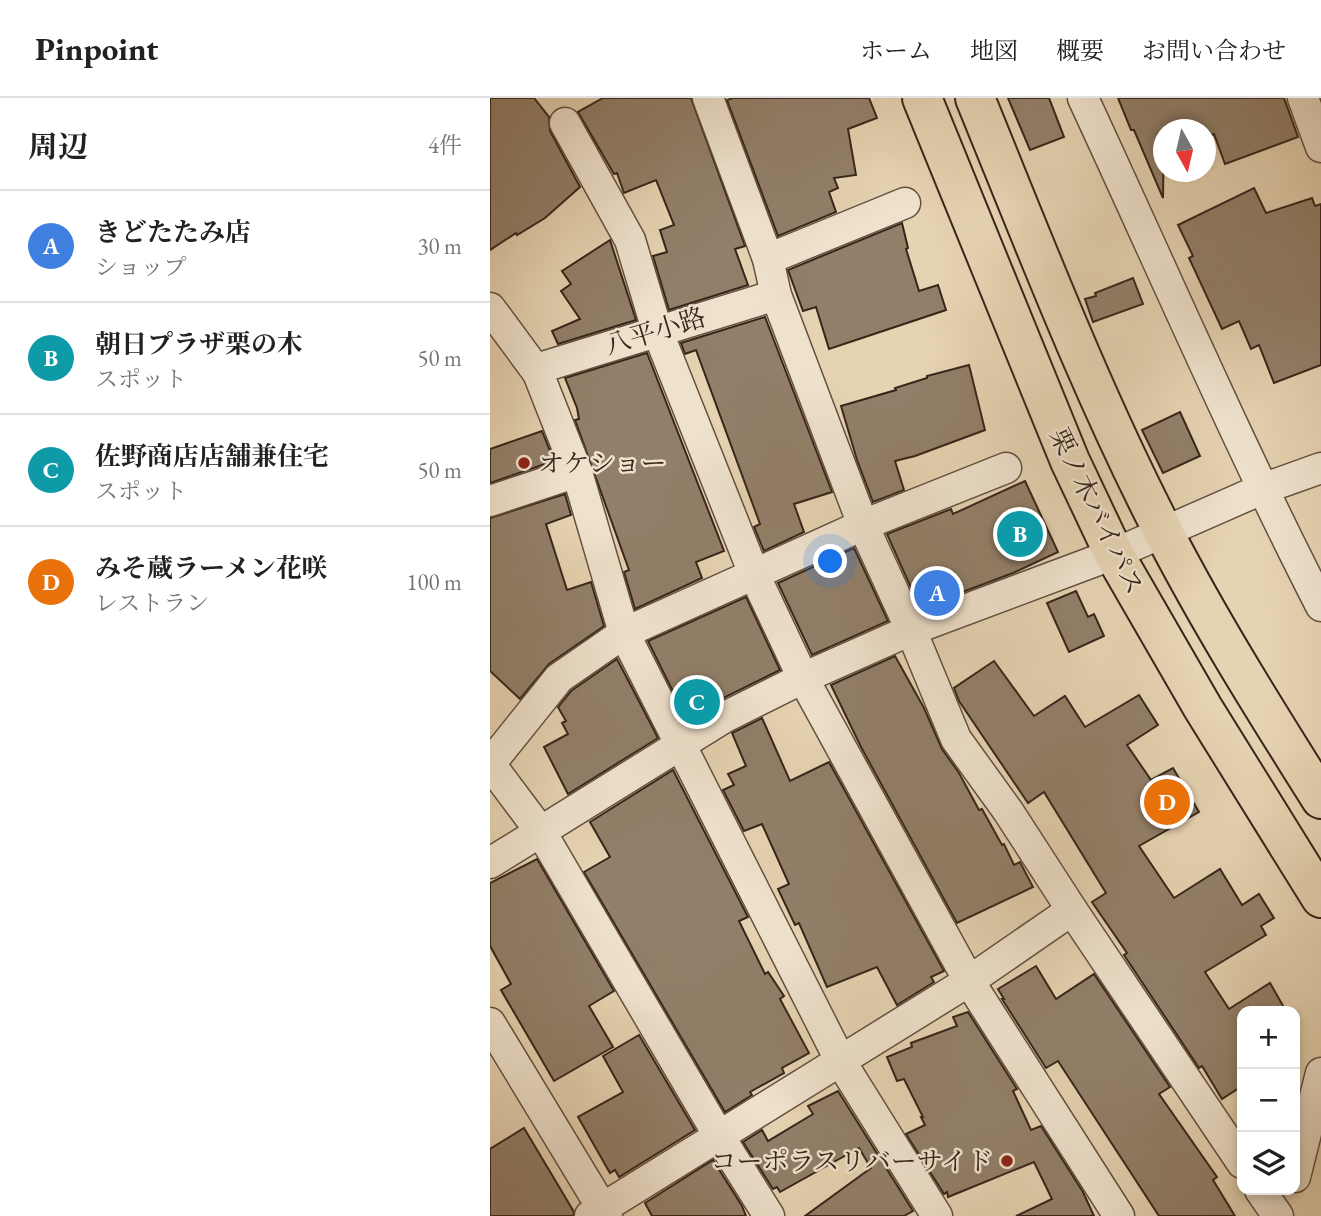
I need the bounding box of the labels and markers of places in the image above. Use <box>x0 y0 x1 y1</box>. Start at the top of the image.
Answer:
place label: オケショー <box>538 446 666 480</box>
marker: オケショー <box>516 455 532 471</box>
pin: B <box>997 508 1043 560</box>
pin: A <box>914 567 960 619</box>
pin: C <box>674 676 720 728</box>
pin: D <box>1144 776 1190 828</box>
place label: コーポラスリバーサイド <box>710 1144 993 1178</box>
marker: コーポラスリバーサイド <box>999 1153 1015 1169</box>

